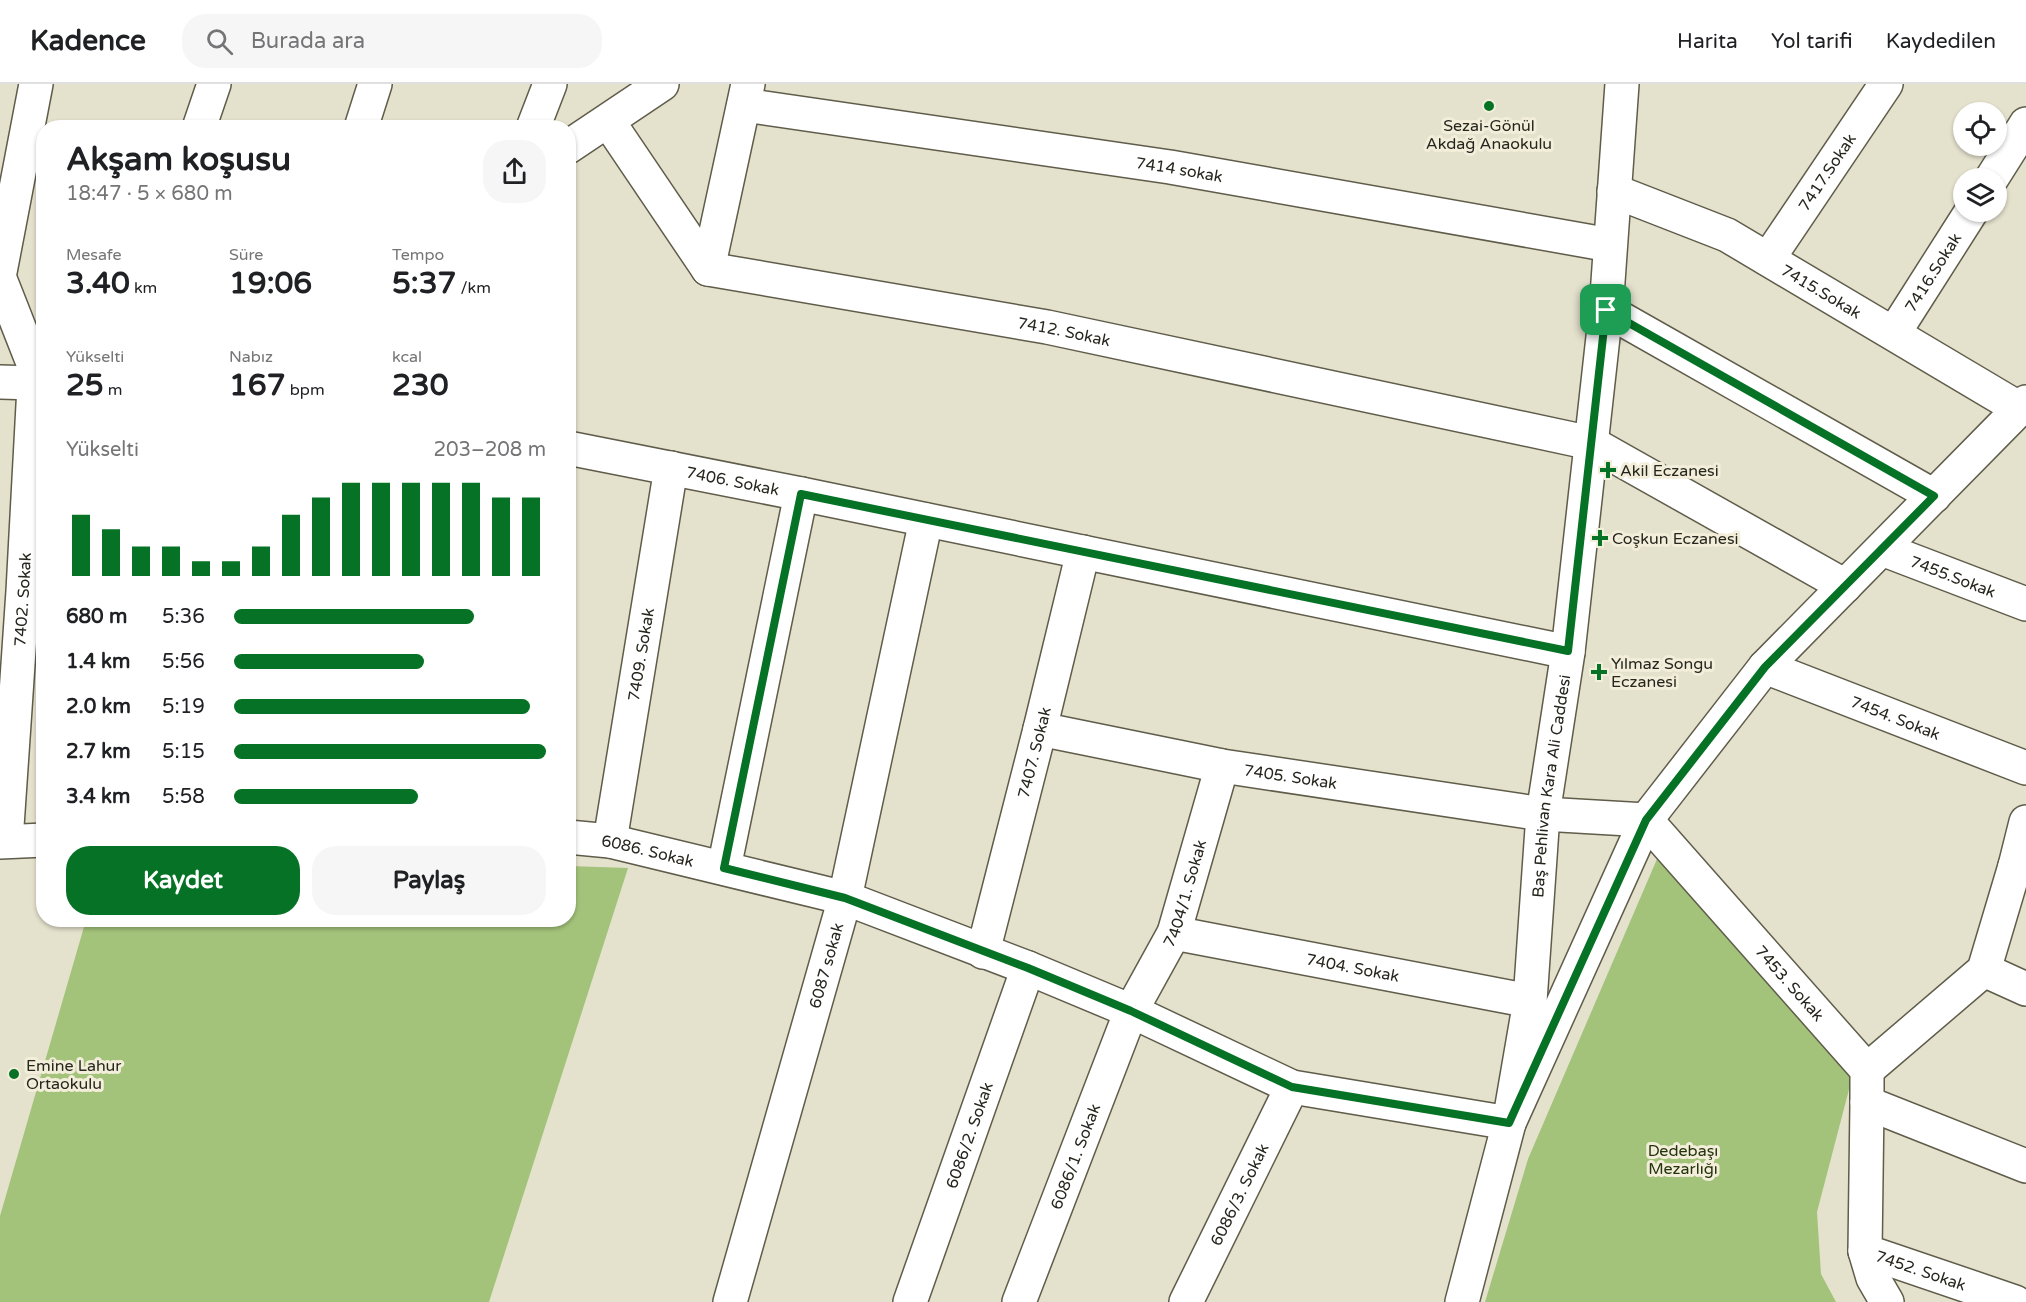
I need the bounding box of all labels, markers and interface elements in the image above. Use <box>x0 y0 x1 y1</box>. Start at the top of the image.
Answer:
search box <box>182 14 602 68</box>
text: Kadence <box>30 24 146 58</box>
icon: search <box>203 25 236 58</box>
text: Burada ara <box>251 28 365 54</box>
text: Harita <box>1677 29 1738 54</box>
text: Yol tarifi <box>1771 29 1853 54</box>
text: Kaydedilen <box>1886 29 1996 54</box>
marker: Sezai-Gönül Akdağ Anaokulu <box>1482 99 1496 113</box>
map controls <box>1953 102 2007 222</box>
button: locate <box>1953 102 2007 156</box>
place label: Sezai-Gönül Akdağ Anaokulu <box>1426 116 1552 154</box>
street label: 7417.Sokak <box>1794 130 1861 215</box>
text: Akşam koşusu <box>66 140 291 179</box>
button: share <box>483 140 546 203</box>
street label: 7414 sokak <box>1134 153 1225 187</box>
button: layers <box>1953 168 2007 222</box>
text: 18:47 · 5 × 680 m <box>66 182 233 206</box>
street label: 7416.Sokak <box>1901 229 1966 316</box>
text: Mesafe <box>66 245 121 265</box>
text: Süre <box>229 245 263 265</box>
text: Tempo <box>392 245 444 265</box>
street label: 7415.Sokak <box>1777 260 1865 324</box>
text: 3.40 <box>66 265 130 302</box>
text: 19:06 <box>229 265 312 302</box>
text: 5:37 <box>392 265 456 302</box>
text: km <box>130 278 157 298</box>
text: /km <box>456 278 491 298</box>
pin <box>1580 284 1631 335</box>
icon: arrive <box>1589 293 1622 326</box>
street label: 7412. Sokak <box>1016 313 1112 351</box>
text: Yükselti <box>66 347 124 367</box>
text: Nabız <box>229 347 273 367</box>
text: kcal <box>392 347 422 367</box>
text: 25 <box>66 367 104 404</box>
text: 167 <box>229 367 286 404</box>
text: 230 <box>392 367 449 404</box>
text: m <box>104 380 123 400</box>
text: bpm <box>286 380 325 400</box>
text: Yükselti <box>66 438 139 462</box>
text: 203–208 m <box>433 438 546 462</box>
place label: Akil Eczanesi <box>1620 461 1719 481</box>
street label: 7406. Sokak <box>684 463 781 501</box>
marker: Akil Eczanesi <box>1601 463 1615 477</box>
place label: Coşkun Eczanesi <box>1612 529 1739 549</box>
marker: Coşkun Eczanesi <box>1593 531 1607 545</box>
street label: 7402. Sokak <box>10 552 36 647</box>
street label: 7455.Sokak <box>1907 552 1999 603</box>
text: 680 m <box>66 605 127 629</box>
text: 5:36 <box>162 605 205 629</box>
street label: 7409. Sokak <box>624 606 659 703</box>
text: 1.4 km <box>66 650 130 674</box>
text: 5:56 <box>162 650 205 674</box>
place label: Yılmaz Songu Eczanesi <box>1611 654 1713 692</box>
marker: Yılmaz Songu Eczanesi <box>1592 665 1606 679</box>
street label: Baş Pehlivan Kara Ali Caddesi <box>1528 673 1575 898</box>
street label: 7454. Sokak <box>1848 692 1943 745</box>
text: 2.0 km <box>66 695 131 719</box>
text: 5:19 <box>162 695 205 719</box>
street label: 7407. Sokak <box>1014 705 1056 801</box>
text: 2.7 km <box>66 740 131 764</box>
text: 5:15 <box>162 740 205 764</box>
street label: 7405. Sokak <box>1242 760 1339 794</box>
text: 3.4 km <box>66 785 130 809</box>
text: 5:58 <box>162 785 205 809</box>
street label: 6086. Sokak <box>601 831 696 872</box>
street label: 7404/1. Sokak <box>1159 837 1211 951</box>
button: Kaydet <box>66 846 300 915</box>
button: Paylaş <box>312 846 546 915</box>
street label: 6087 sokak <box>805 920 849 1011</box>
street label: 7453. Sokak <box>1751 942 1828 1026</box>
street label: 7404. Sokak <box>1304 949 1401 987</box>
place label: Emine Lahur Ortaokulu <box>26 1056 122 1094</box>
marker: Emine Lahur Ortaokulu <box>7 1067 21 1081</box>
street label: 6086/2. Sokak <box>942 1079 998 1191</box>
street label: 6086/1. Sokak <box>1047 1101 1105 1212</box>
street label: 6086/3. Sokak <box>1206 1140 1274 1249</box>
park label: Dedebaşı Mezarlığı <box>1648 1141 1718 1179</box>
street label: 7452. Sokak <box>1873 1246 1969 1296</box>

